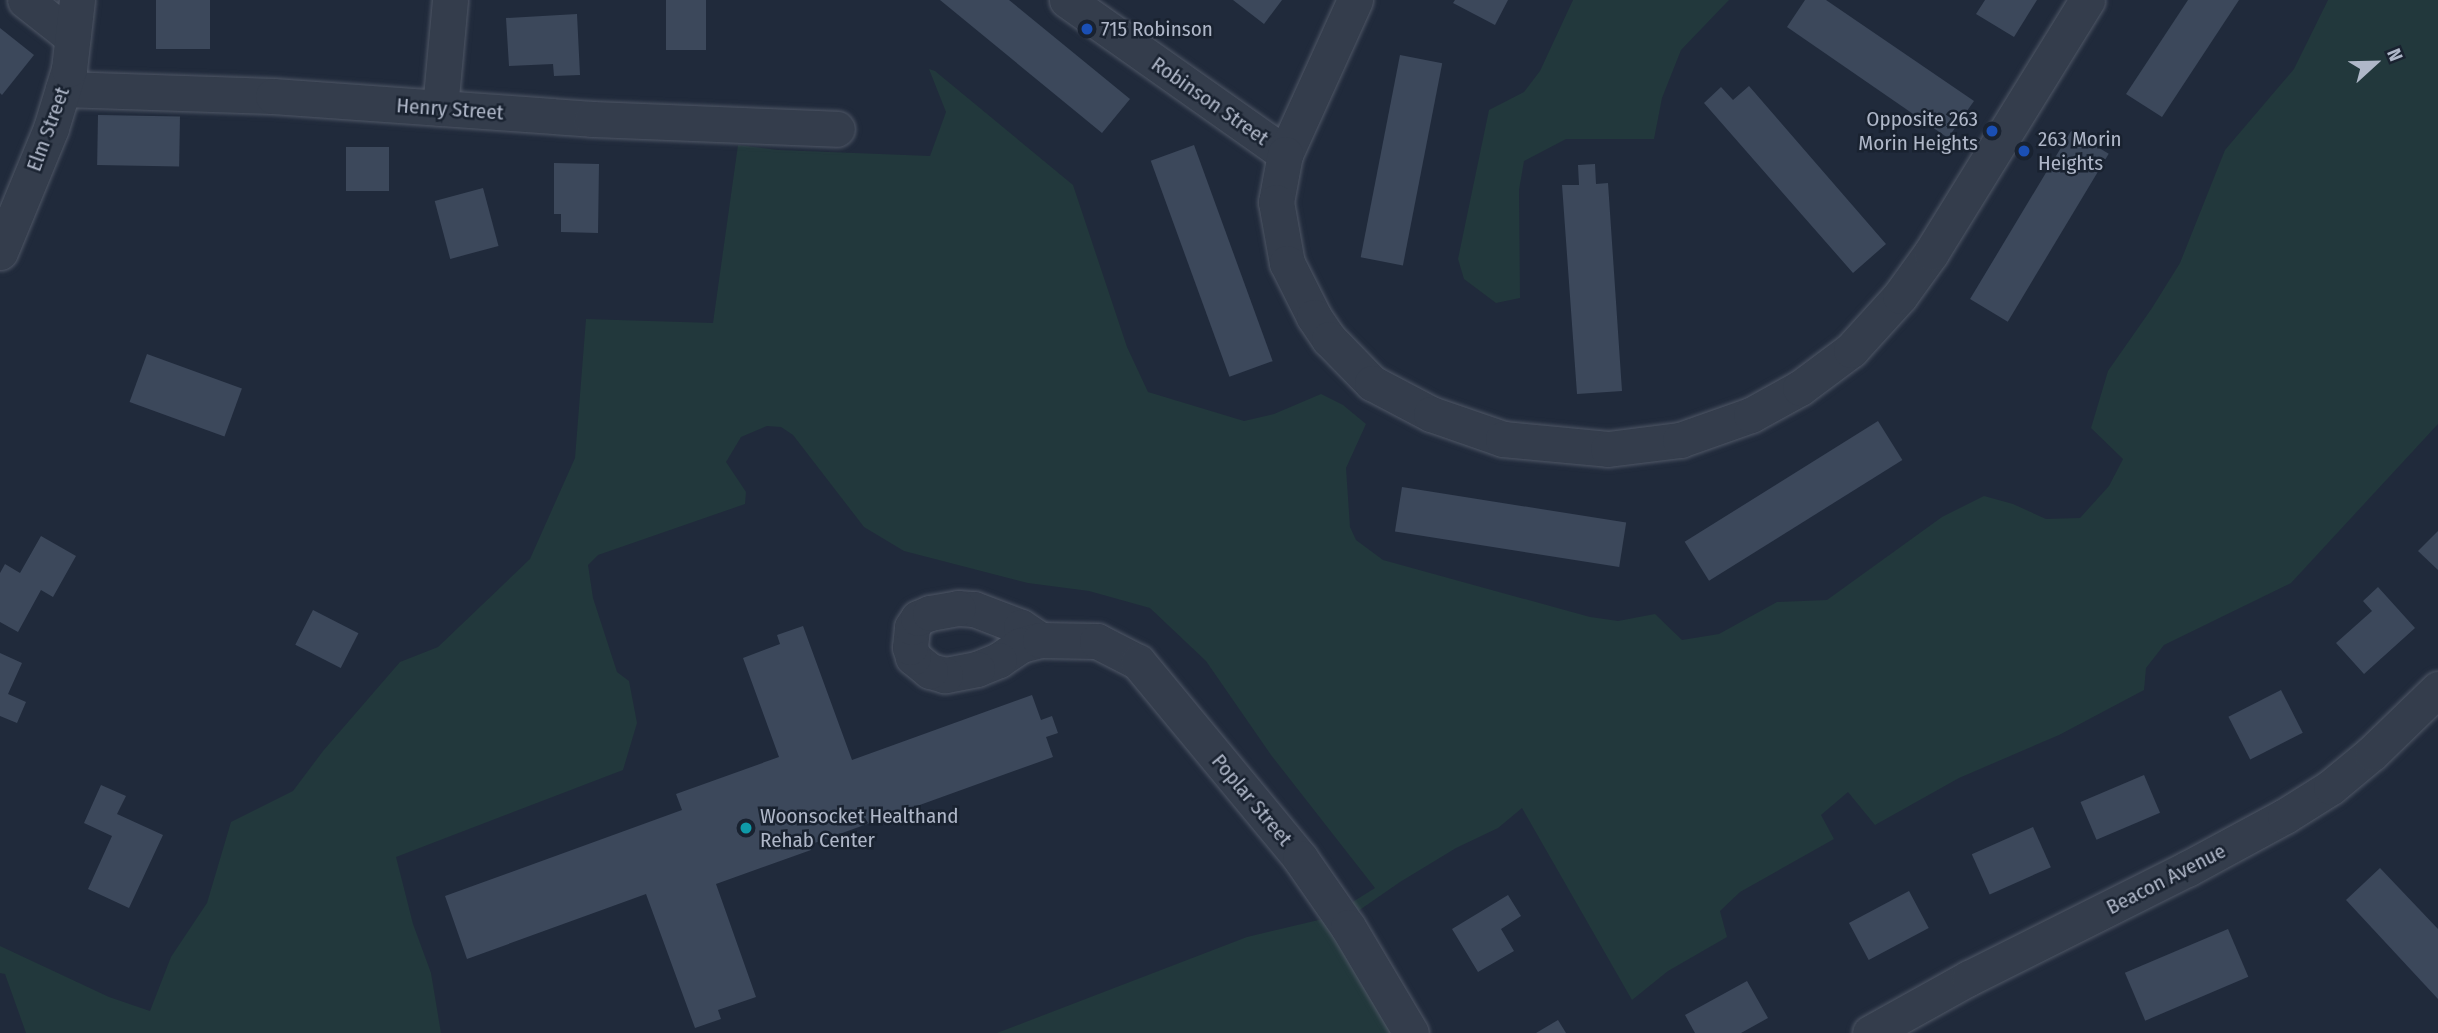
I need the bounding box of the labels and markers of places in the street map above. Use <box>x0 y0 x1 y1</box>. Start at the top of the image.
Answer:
place label: 715 Robinson <box>1101 16 1213 42</box>
marker: 715 Robinson <box>1079 21 1095 37</box>
place label: Opposite 263 Morin Heights <box>1858 106 1978 156</box>
marker: Opposite 263 Morin Heights <box>1984 123 2000 139</box>
place label: 263 Morin Heights <box>2038 126 2122 176</box>
marker: 263 Morin Heights <box>2016 143 2032 159</box>
place label: Woonsocket Healthand Rehab Center <box>760 803 959 853</box>
marker: Woonsocket Healthand Rehab Center <box>738 820 754 836</box>

